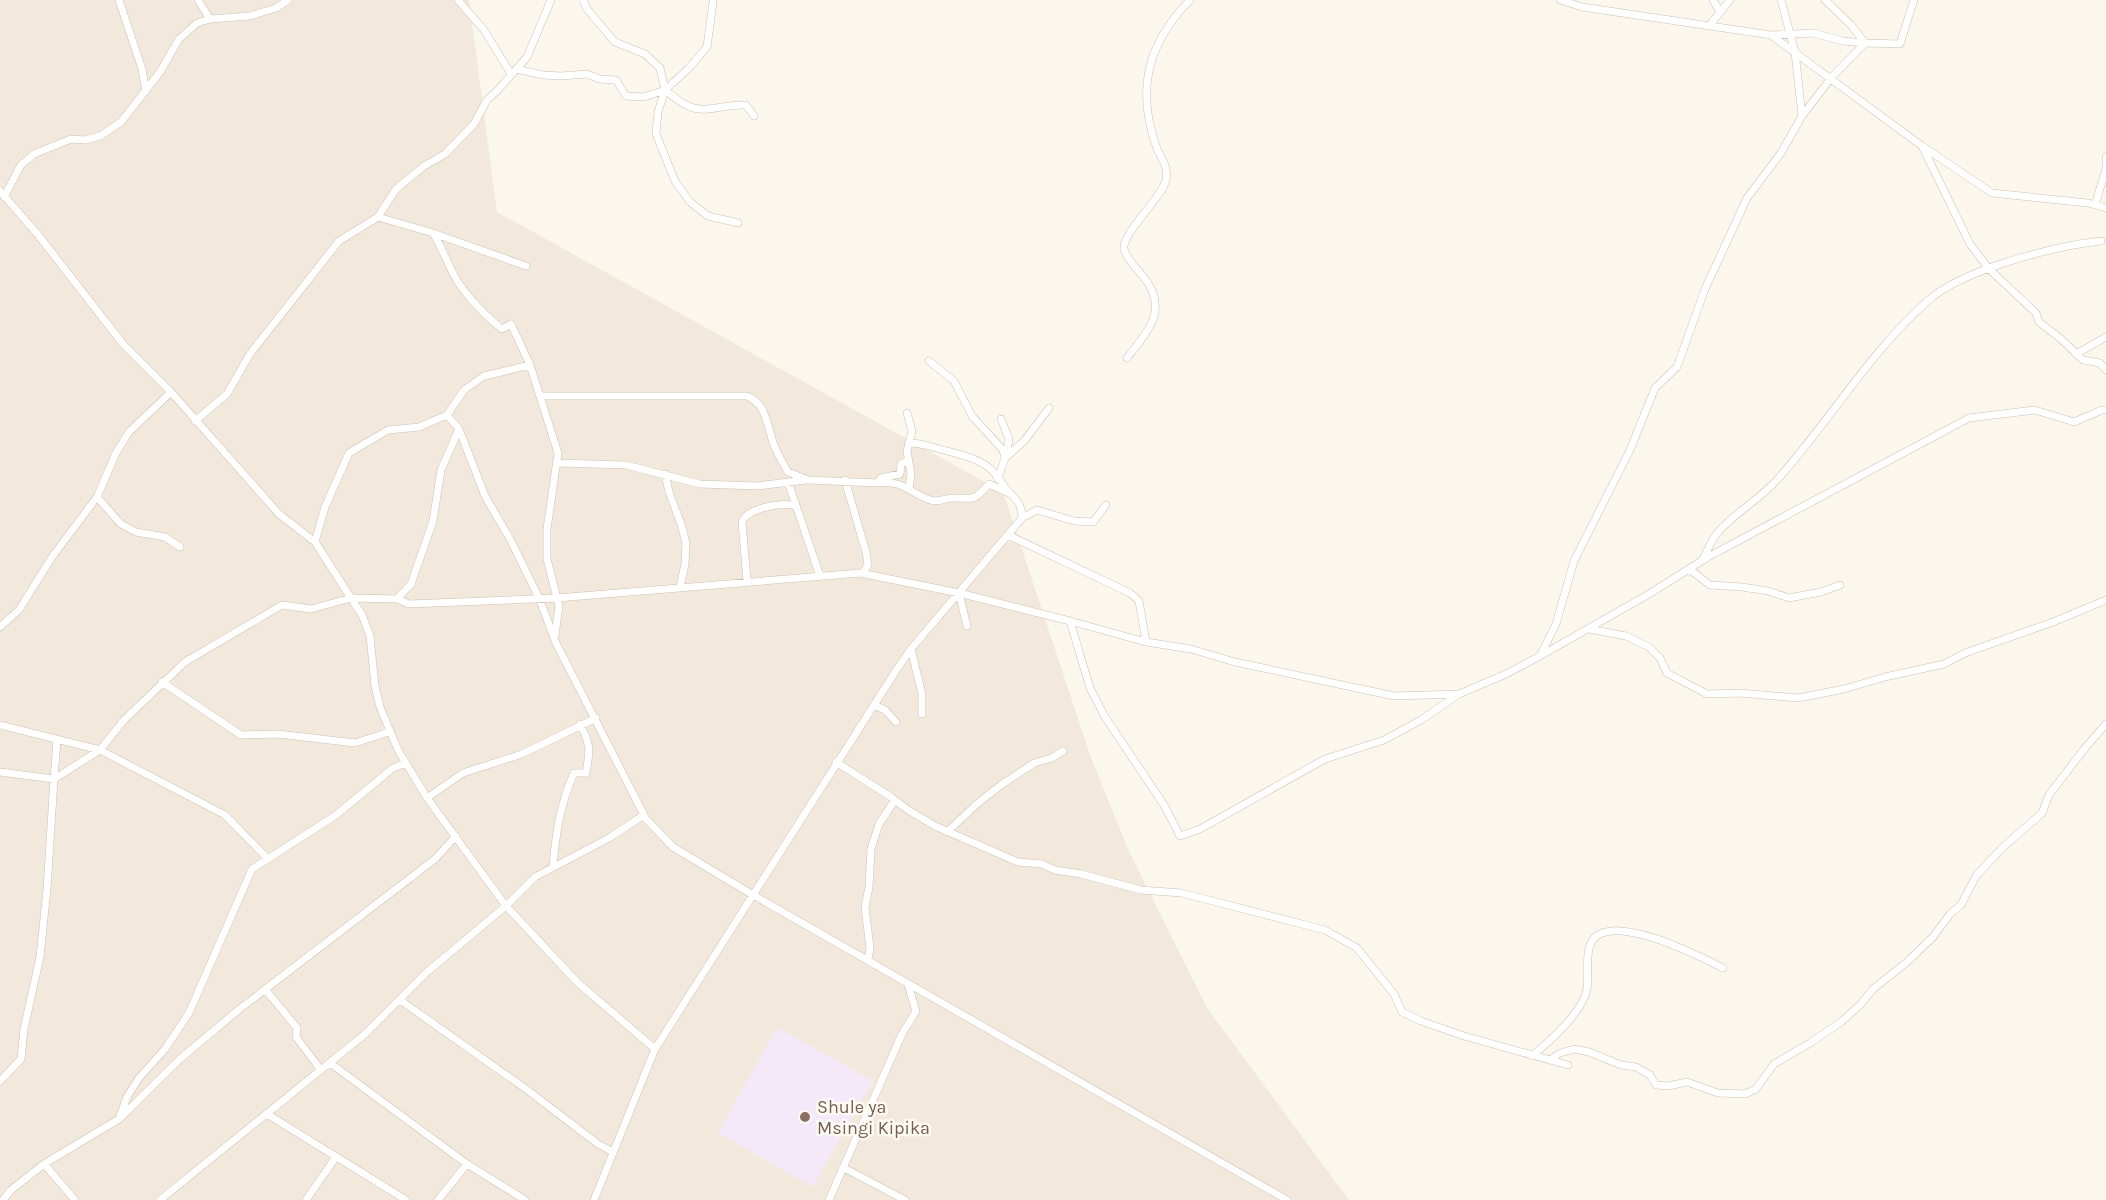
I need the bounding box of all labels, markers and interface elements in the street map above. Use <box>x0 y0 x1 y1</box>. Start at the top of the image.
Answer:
place label: Shule ya Msingi Kipika <box>817 1096 930 1139</box>
marker: Shule ya Msingi Kipika <box>798 1110 812 1124</box>

